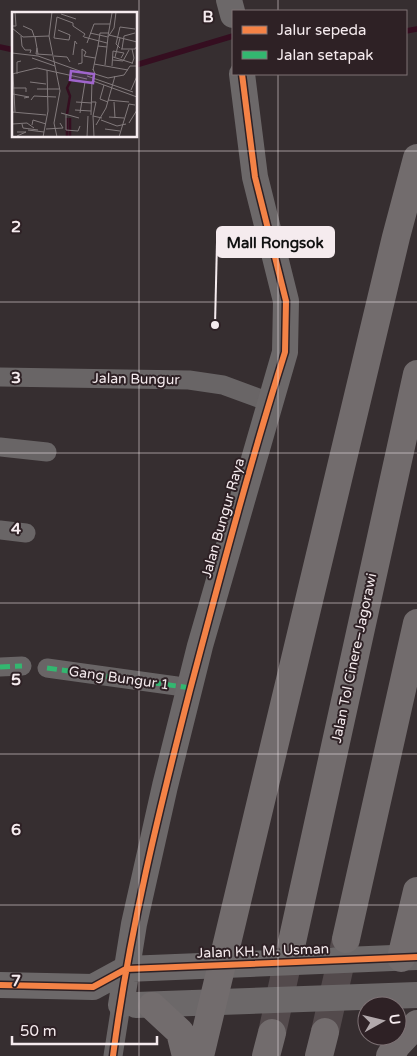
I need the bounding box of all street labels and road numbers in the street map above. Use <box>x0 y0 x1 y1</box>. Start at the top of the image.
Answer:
street label: Jalan Bungur <box>92 370 180 388</box>
street label: Jalan Bungur Raya <box>198 456 248 580</box>
street label: Jalan Tol Cinere–Jagorawi <box>328 572 380 744</box>
street label: Gang Bungur 1 <box>68 663 170 693</box>
street label: Jalan KH. M. Usman <box>197 940 329 962</box>

